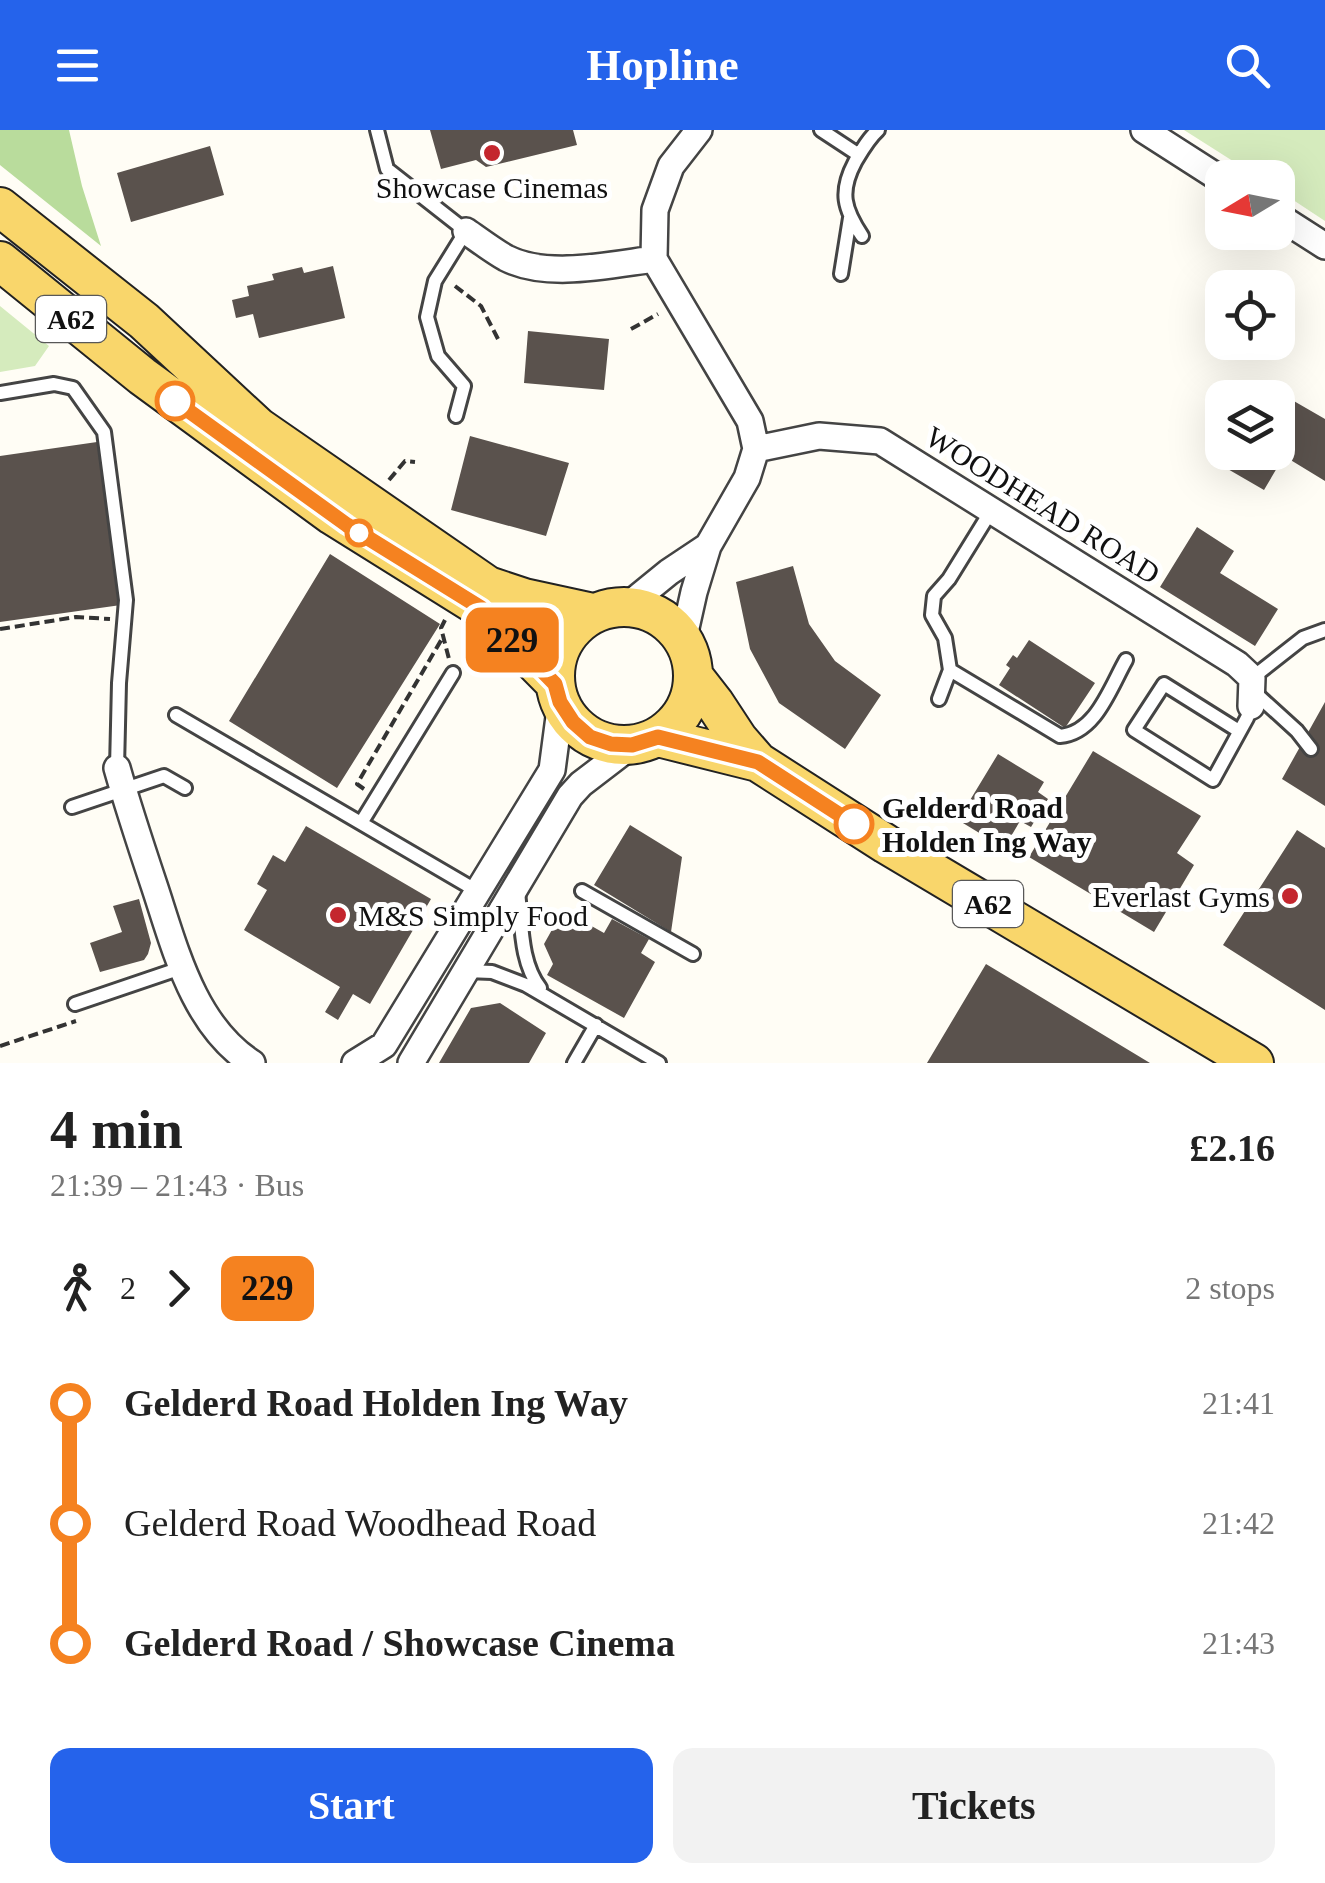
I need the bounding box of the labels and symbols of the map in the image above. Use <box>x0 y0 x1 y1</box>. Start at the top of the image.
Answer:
marker: Showcase Cinemas <box>481 142 503 164</box>
north arrow <box>1205 160 1295 250</box>
place label: Showcase Cinemas <box>376 171 608 204</box>
road number: A62 <box>36 296 106 342</box>
unlabelled marker <box>156 382 194 420</box>
street label: WOODHEAD ROAD <box>920 420 1166 590</box>
unlabelled marker <box>346 520 372 546</box>
line badge: 229 <box>454 608 570 672</box>
place label: Gelderd Road Holden Ing Way <box>882 791 1092 858</box>
marker: Gelderd Road Holden Ing Way <box>835 805 873 843</box>
place label: Everlast Gyms <box>1093 880 1270 913</box>
road number: A62 <box>953 881 1023 927</box>
marker: Everlast Gyms <box>1279 885 1301 907</box>
place label: M&S Simply Food <box>358 899 588 932</box>
marker: M&S Simply Food <box>327 904 349 926</box>

